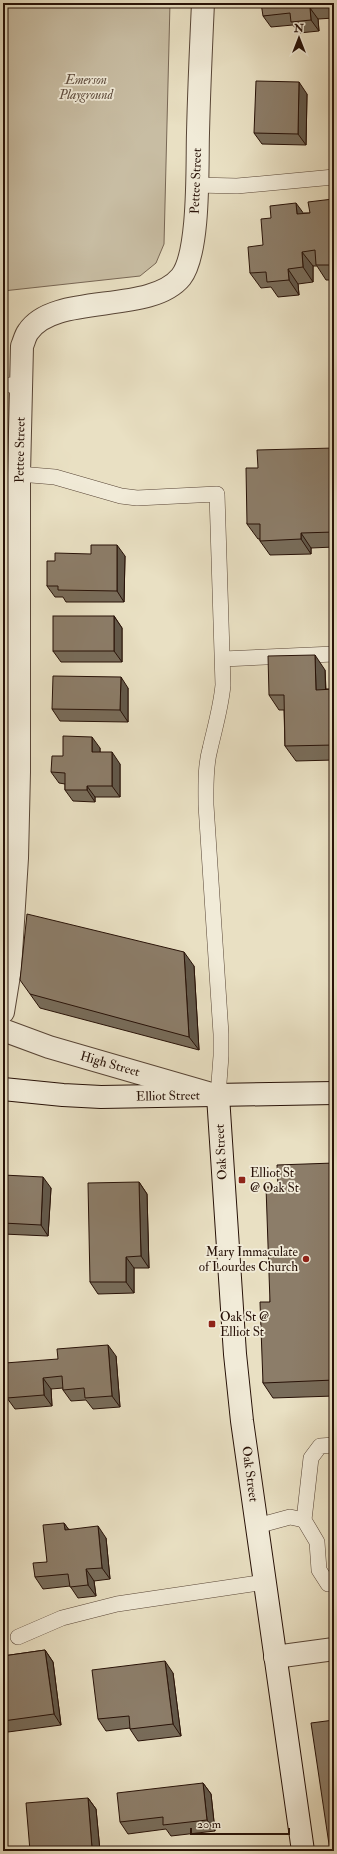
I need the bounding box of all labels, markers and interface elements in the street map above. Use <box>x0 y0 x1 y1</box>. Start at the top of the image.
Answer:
north arrow <box>279 18 319 58</box>
text: N <box>293 22 305 35</box>
park label: Emerson Playground <box>58 72 114 103</box>
street label: Pettee Street <box>187 148 205 214</box>
street label: Pettee Street <box>11 417 29 483</box>
street label: High Street <box>78 1048 142 1080</box>
street label: Elliot Street <box>136 1087 200 1105</box>
street label: Oak Street <box>212 1124 230 1180</box>
place label: Elliot St @ Oak St <box>250 1165 299 1196</box>
marker: Elliot St @ Oak St <box>237 1175 247 1185</box>
place label: Mary Immaculate of Lourdes Church <box>199 1244 299 1275</box>
marker: Mary Immaculate of Lourdes Church <box>301 1254 311 1264</box>
place label: Oak St @ Elliot St <box>220 1309 269 1340</box>
marker: Oak St @ Elliot St <box>207 1319 217 1329</box>
street label: Oak Street <box>238 1445 262 1503</box>
scale bar <box>191 1810 289 1836</box>
text: 20 m <box>197 1817 222 1832</box>

